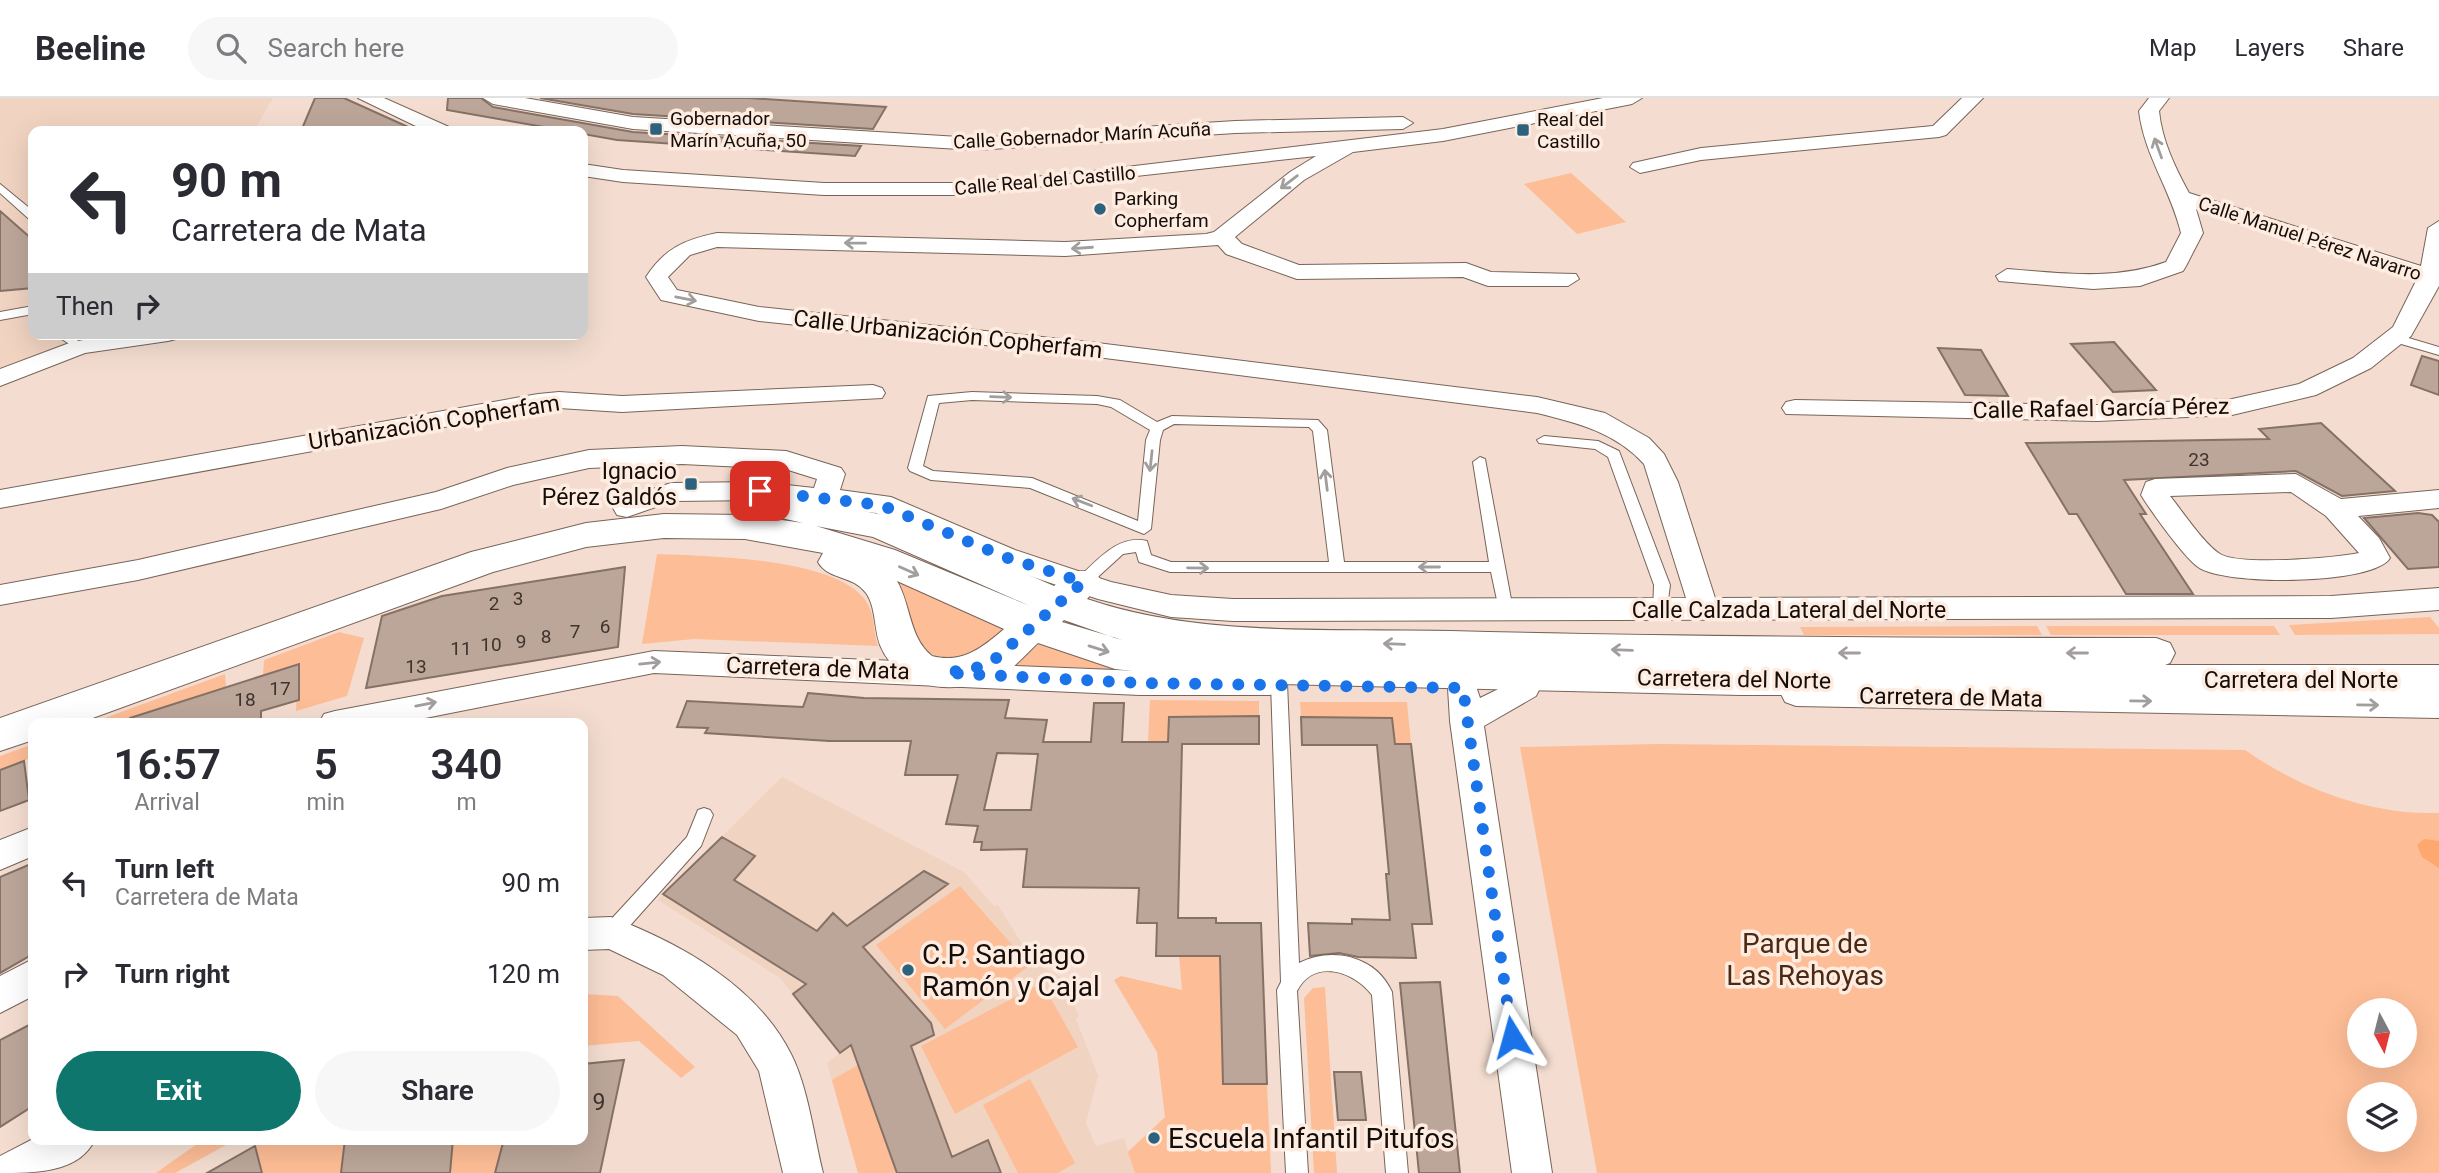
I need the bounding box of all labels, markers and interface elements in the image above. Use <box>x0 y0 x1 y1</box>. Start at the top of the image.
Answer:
search box <box>188 17 678 80</box>
text: Beeline <box>35 29 146 68</box>
icon: search <box>212 29 250 67</box>
text: Search here <box>268 33 404 63</box>
text: Map <box>2149 34 2197 62</box>
text: Layers <box>2235 34 2305 62</box>
text: Share <box>2343 34 2404 62</box>
place label: Gobernador Marín Acuña, 50 <box>670 107 807 152</box>
place label: Real del Castillo <box>1537 108 1604 153</box>
street label: Calle Gobernador Marín Acuña <box>953 117 1212 154</box>
marker: Gobernador Marín Acuña, 50 <box>648 121 664 137</box>
marker: Real del Castillo <box>1515 122 1531 138</box>
one-way arrow <box>2151 137 2163 159</box>
text: 90 m <box>171 152 282 209</box>
icon: left <box>56 154 147 245</box>
street label: Calle Real del Castillo <box>954 161 1137 200</box>
one-way arrow <box>1280 175 1299 190</box>
place label: Parking Copherfam <box>1114 187 1209 232</box>
street label: Calle Manuel Pérez Navarro <box>2195 192 2424 285</box>
marker: Parking Copherfam <box>1092 201 1108 217</box>
text: Carretera de Mata <box>171 211 427 249</box>
one-way arrow <box>843 237 866 250</box>
one-way arrow <box>1071 241 1094 254</box>
icon: right <box>128 287 166 325</box>
text: Then <box>56 291 114 321</box>
one-way arrow <box>674 292 697 306</box>
street label: Calle Urbanización Copherfam <box>792 305 1104 364</box>
street label: Urbanización Copherfam <box>307 389 562 456</box>
one-way arrow <box>989 390 1012 404</box>
street label: Calle Rafael García Pérez <box>1972 393 2230 424</box>
house number: 23 <box>2188 448 2210 471</box>
one-way arrow <box>1144 449 1157 472</box>
place label: Ignacio Pérez Galdós <box>542 458 677 511</box>
pin <box>730 461 790 521</box>
one-way arrow <box>1320 469 1333 491</box>
icon: arrive <box>741 472 779 510</box>
marker: Ignacio Pérez Galdós <box>683 476 699 492</box>
one-way arrow <box>1071 494 1093 507</box>
one-way arrow <box>1418 560 1441 574</box>
one-way arrow <box>1186 561 1209 575</box>
one-way arrow <box>898 565 920 578</box>
house number: 3 <box>513 587 523 610</box>
house number: 2 <box>489 592 499 615</box>
street label: Calle Calzada Lateral del Norte <box>1632 597 1946 624</box>
house number: 6 <box>600 615 610 638</box>
house number: 7 <box>570 620 580 643</box>
house number: 8 <box>541 625 551 648</box>
house number: 9 <box>516 630 526 653</box>
house number: 10 <box>480 633 502 656</box>
house number: 11 <box>450 637 472 660</box>
one-way arrow <box>1383 637 1406 651</box>
one-way arrow <box>1611 643 1634 657</box>
one-way arrow <box>1088 644 1110 657</box>
one-way arrow <box>1838 646 1861 660</box>
one-way arrow <box>2066 646 2089 660</box>
street label: Carretera de Mata <box>726 652 910 685</box>
house number: 13 <box>405 655 427 678</box>
one-way arrow <box>638 657 661 670</box>
street label: Carretera del Norte <box>1637 664 1831 695</box>
street label: Carretera del Norte <box>2204 667 2398 694</box>
house number: 17 <box>269 677 291 700</box>
street label: Carretera de Mata <box>1859 682 2043 713</box>
house number: 18 <box>234 688 256 711</box>
one-way arrow <box>2129 694 2152 708</box>
one-way arrow <box>414 697 437 711</box>
one-way arrow <box>2357 698 2380 712</box>
text: 16:57 <box>114 740 221 789</box>
text: 5 <box>314 740 338 789</box>
text: 340 <box>430 740 502 789</box>
text: Arrival <box>135 789 200 816</box>
text: min <box>306 789 345 816</box>
text: m <box>456 789 477 816</box>
text: Turn left <box>115 854 214 884</box>
icon: left <box>56 864 94 902</box>
text: 90 m <box>502 868 560 898</box>
text: Carretera de Mata <box>115 884 299 911</box>
park label: Parque de Las Rehoyas <box>1726 927 1884 992</box>
place label: C.P. Santiago Ramón y Cajal <box>922 938 1100 1003</box>
icon: right <box>56 955 94 993</box>
text: Turn right <box>115 959 230 989</box>
text: 120 m <box>487 959 560 989</box>
marker: C.P. Santiago Ramón y Cajal <box>900 962 916 978</box>
north arrow <box>2347 998 2417 1068</box>
map controls <box>2347 998 2417 1152</box>
position arrow <box>1475 1000 1549 1074</box>
button: Exit <box>56 1051 301 1131</box>
button: Share <box>315 1051 560 1131</box>
button: layers <box>2347 1082 2417 1152</box>
house number: 9 <box>593 1089 605 1116</box>
place label: Escuela Infantil Pitufos <box>1168 1122 1455 1155</box>
marker: Escuela Infantil Pitufos <box>1146 1130 1162 1146</box>

